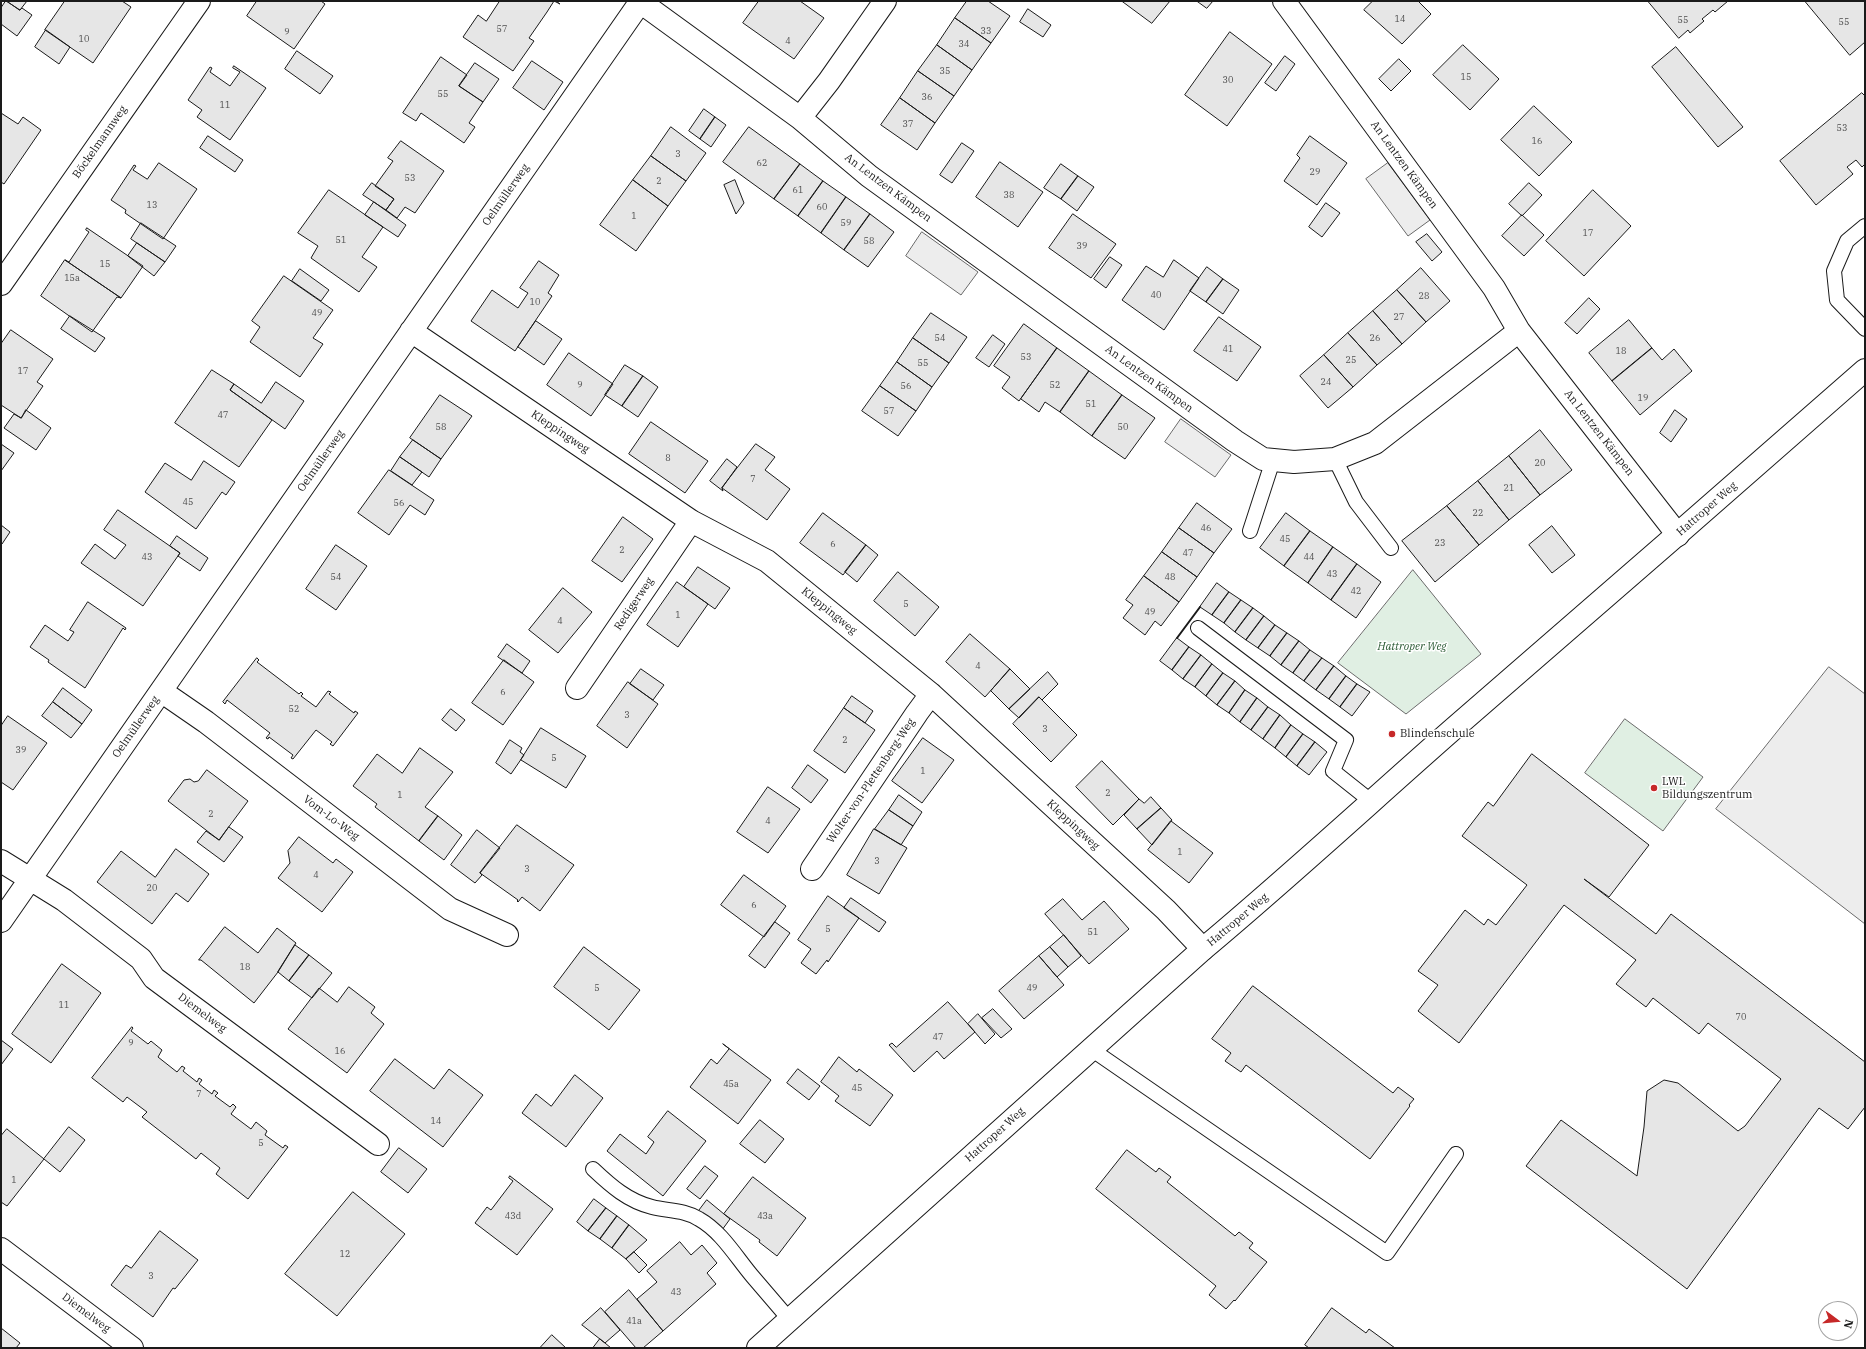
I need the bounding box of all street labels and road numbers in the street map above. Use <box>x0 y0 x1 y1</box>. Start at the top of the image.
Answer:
street label: Böckelmannweg <box>70 103 130 181</box>
street label: An Lentzen Kämpen <box>1368 119 1440 211</box>
street label: An Lentzen Kämpen <box>842 151 934 225</box>
street label: Oelmüllerweg <box>480 162 532 228</box>
street label: An Lentzen Kämpen <box>1103 343 1195 415</box>
street label: An Lentzen Kämpen <box>1561 387 1637 479</box>
street label: Kleppingweg <box>528 408 592 456</box>
street label: Oelmüllerweg <box>295 428 347 494</box>
street label: Hattroper Weg <box>1674 479 1740 539</box>
street label: Redigerweg <box>612 575 656 633</box>
street label: Kleppingweg <box>799 585 859 637</box>
street label: Oelmüllerweg <box>110 694 162 760</box>
street label: Wolter-von-Plettenberg-Weg <box>824 716 918 846</box>
street label: Vom-Lo-Weg <box>300 793 362 843</box>
street label: Kleppingweg <box>1044 797 1102 853</box>
street label: Hattroper Weg <box>1205 891 1271 949</box>
street label: Diemelweg <box>175 991 229 1035</box>
street label: Hattroper Weg <box>963 1105 1027 1165</box>
street label: Diemelweg <box>59 1291 113 1335</box>

